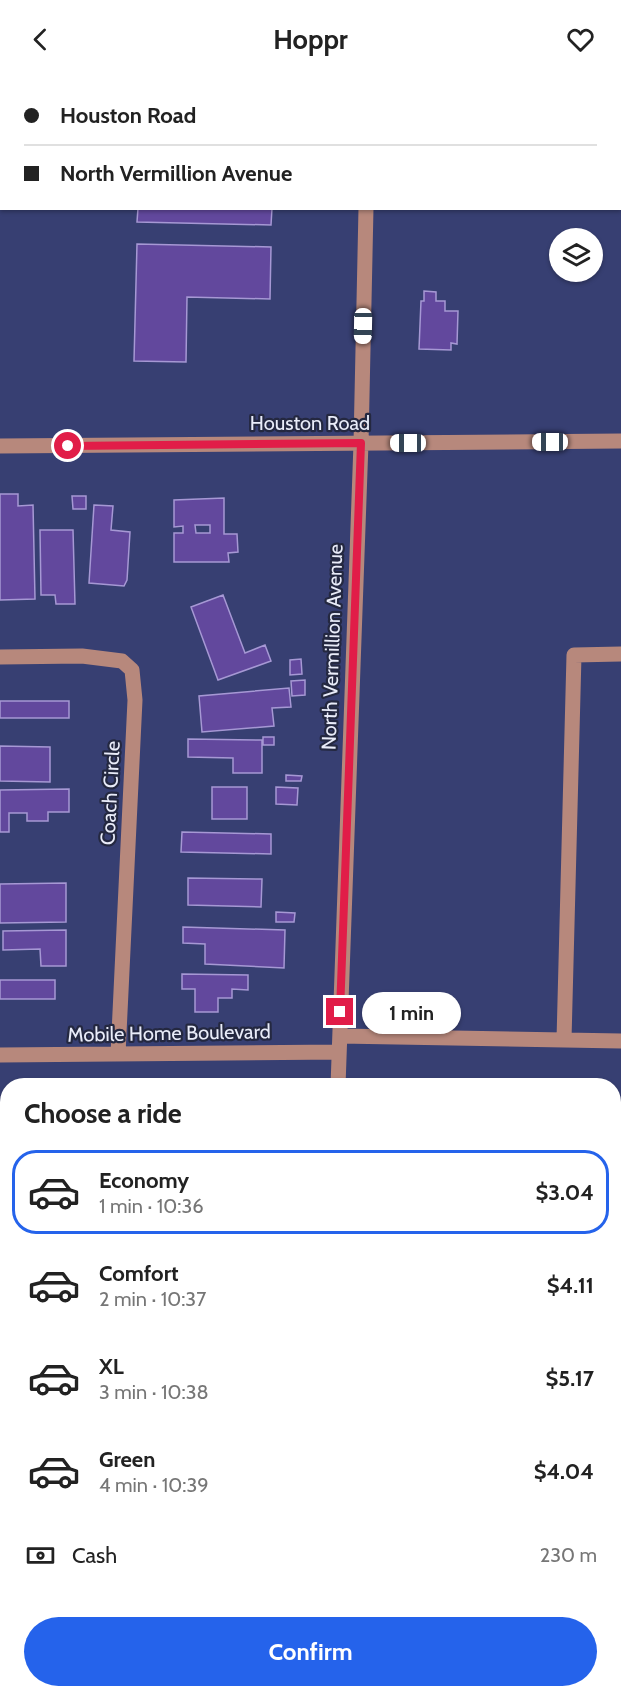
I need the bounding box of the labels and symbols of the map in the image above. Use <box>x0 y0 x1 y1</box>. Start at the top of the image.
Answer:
car <box>354 308 372 344</box>
street label: Houston Road <box>250 411 370 435</box>
route start <box>54 432 81 459</box>
car <box>532 433 568 451</box>
car <box>390 434 426 452</box>
street label: North Vermillion Avenue <box>316 543 348 751</box>
street label: Coach Circle <box>95 740 125 846</box>
callout: 1 min <box>361 991 460 1033</box>
route end <box>326 998 353 1025</box>
street label: Mobile Home Boulevard <box>67 1019 271 1047</box>

